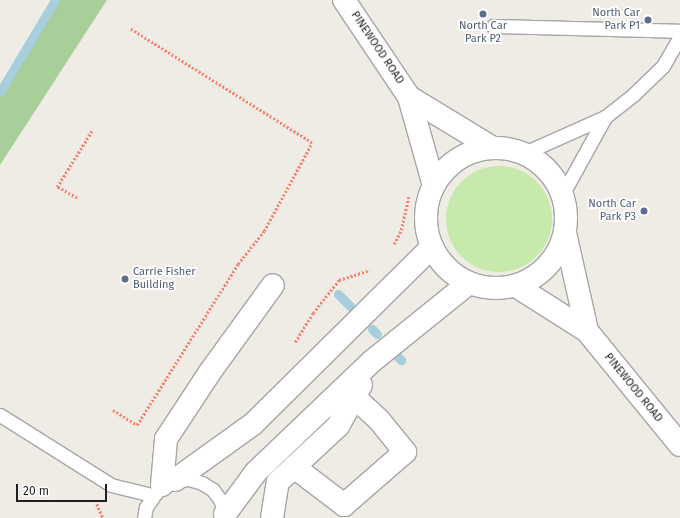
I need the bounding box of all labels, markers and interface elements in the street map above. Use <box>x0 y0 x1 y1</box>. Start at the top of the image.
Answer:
place label: North Car Park P1 <box>592 7 640 33</box>
street label: PINEWOOD ROAD <box>348 9 406 87</box>
marker: North Car Park P2 <box>478 9 488 19</box>
marker: North Car Park P1 <box>643 15 653 25</box>
place label: North Car Park P2 <box>459 20 507 46</box>
place label: North Car Park P3 <box>588 198 636 224</box>
marker: North Car Park P3 <box>639 206 649 216</box>
place label: Carrie Fisher Building <box>133 266 195 292</box>
marker: Carrie Fisher Building <box>120 274 130 284</box>
street label: PINEWOOD ROAD <box>601 351 665 425</box>
scale bar <box>18 476 109 502</box>
text: 20 m <box>23 484 49 498</box>

